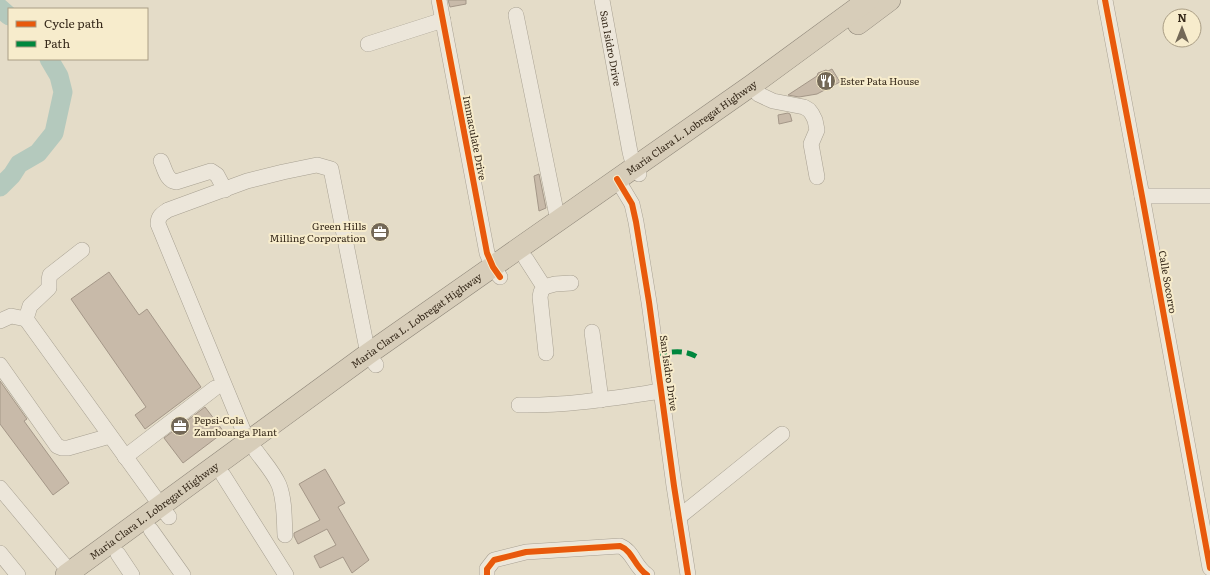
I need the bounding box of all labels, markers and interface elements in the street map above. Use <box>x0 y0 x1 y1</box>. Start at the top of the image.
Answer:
legend <box>8 8 148 60</box>
north arrow <box>1162 8 1202 48</box>
street label: San Isidro Drive <box>597 9 626 87</box>
text: N <box>1177 9 1187 25</box>
text: Cycle path <box>44 14 104 32</box>
text: Path <box>44 34 70 52</box>
restaurant icon: Ester Pata House <box>815 70 837 92</box>
place label: Ester Pata House <box>840 73 919 88</box>
street label: Maria Clara L. Lobregat Highway <box>622 76 760 178</box>
street label: Immaculate Drive <box>460 94 491 182</box>
place label: Green Hills Milling Corporation <box>270 218 366 245</box>
office icon: Green Hills Milling Corporation <box>369 221 391 243</box>
street label: Calle Socorro <box>1156 249 1181 315</box>
street label: Maria Clara L. Lobregat Highway <box>347 269 485 371</box>
street label: San Isidro Drive <box>657 334 682 412</box>
place label: Pepsi-Cola Zamboanga Plant <box>194 412 277 439</box>
office icon: Pepsi-Cola Zamboanga Plant <box>169 415 191 437</box>
street label: Maria Clara L. Lobregat Highway <box>86 458 222 563</box>

